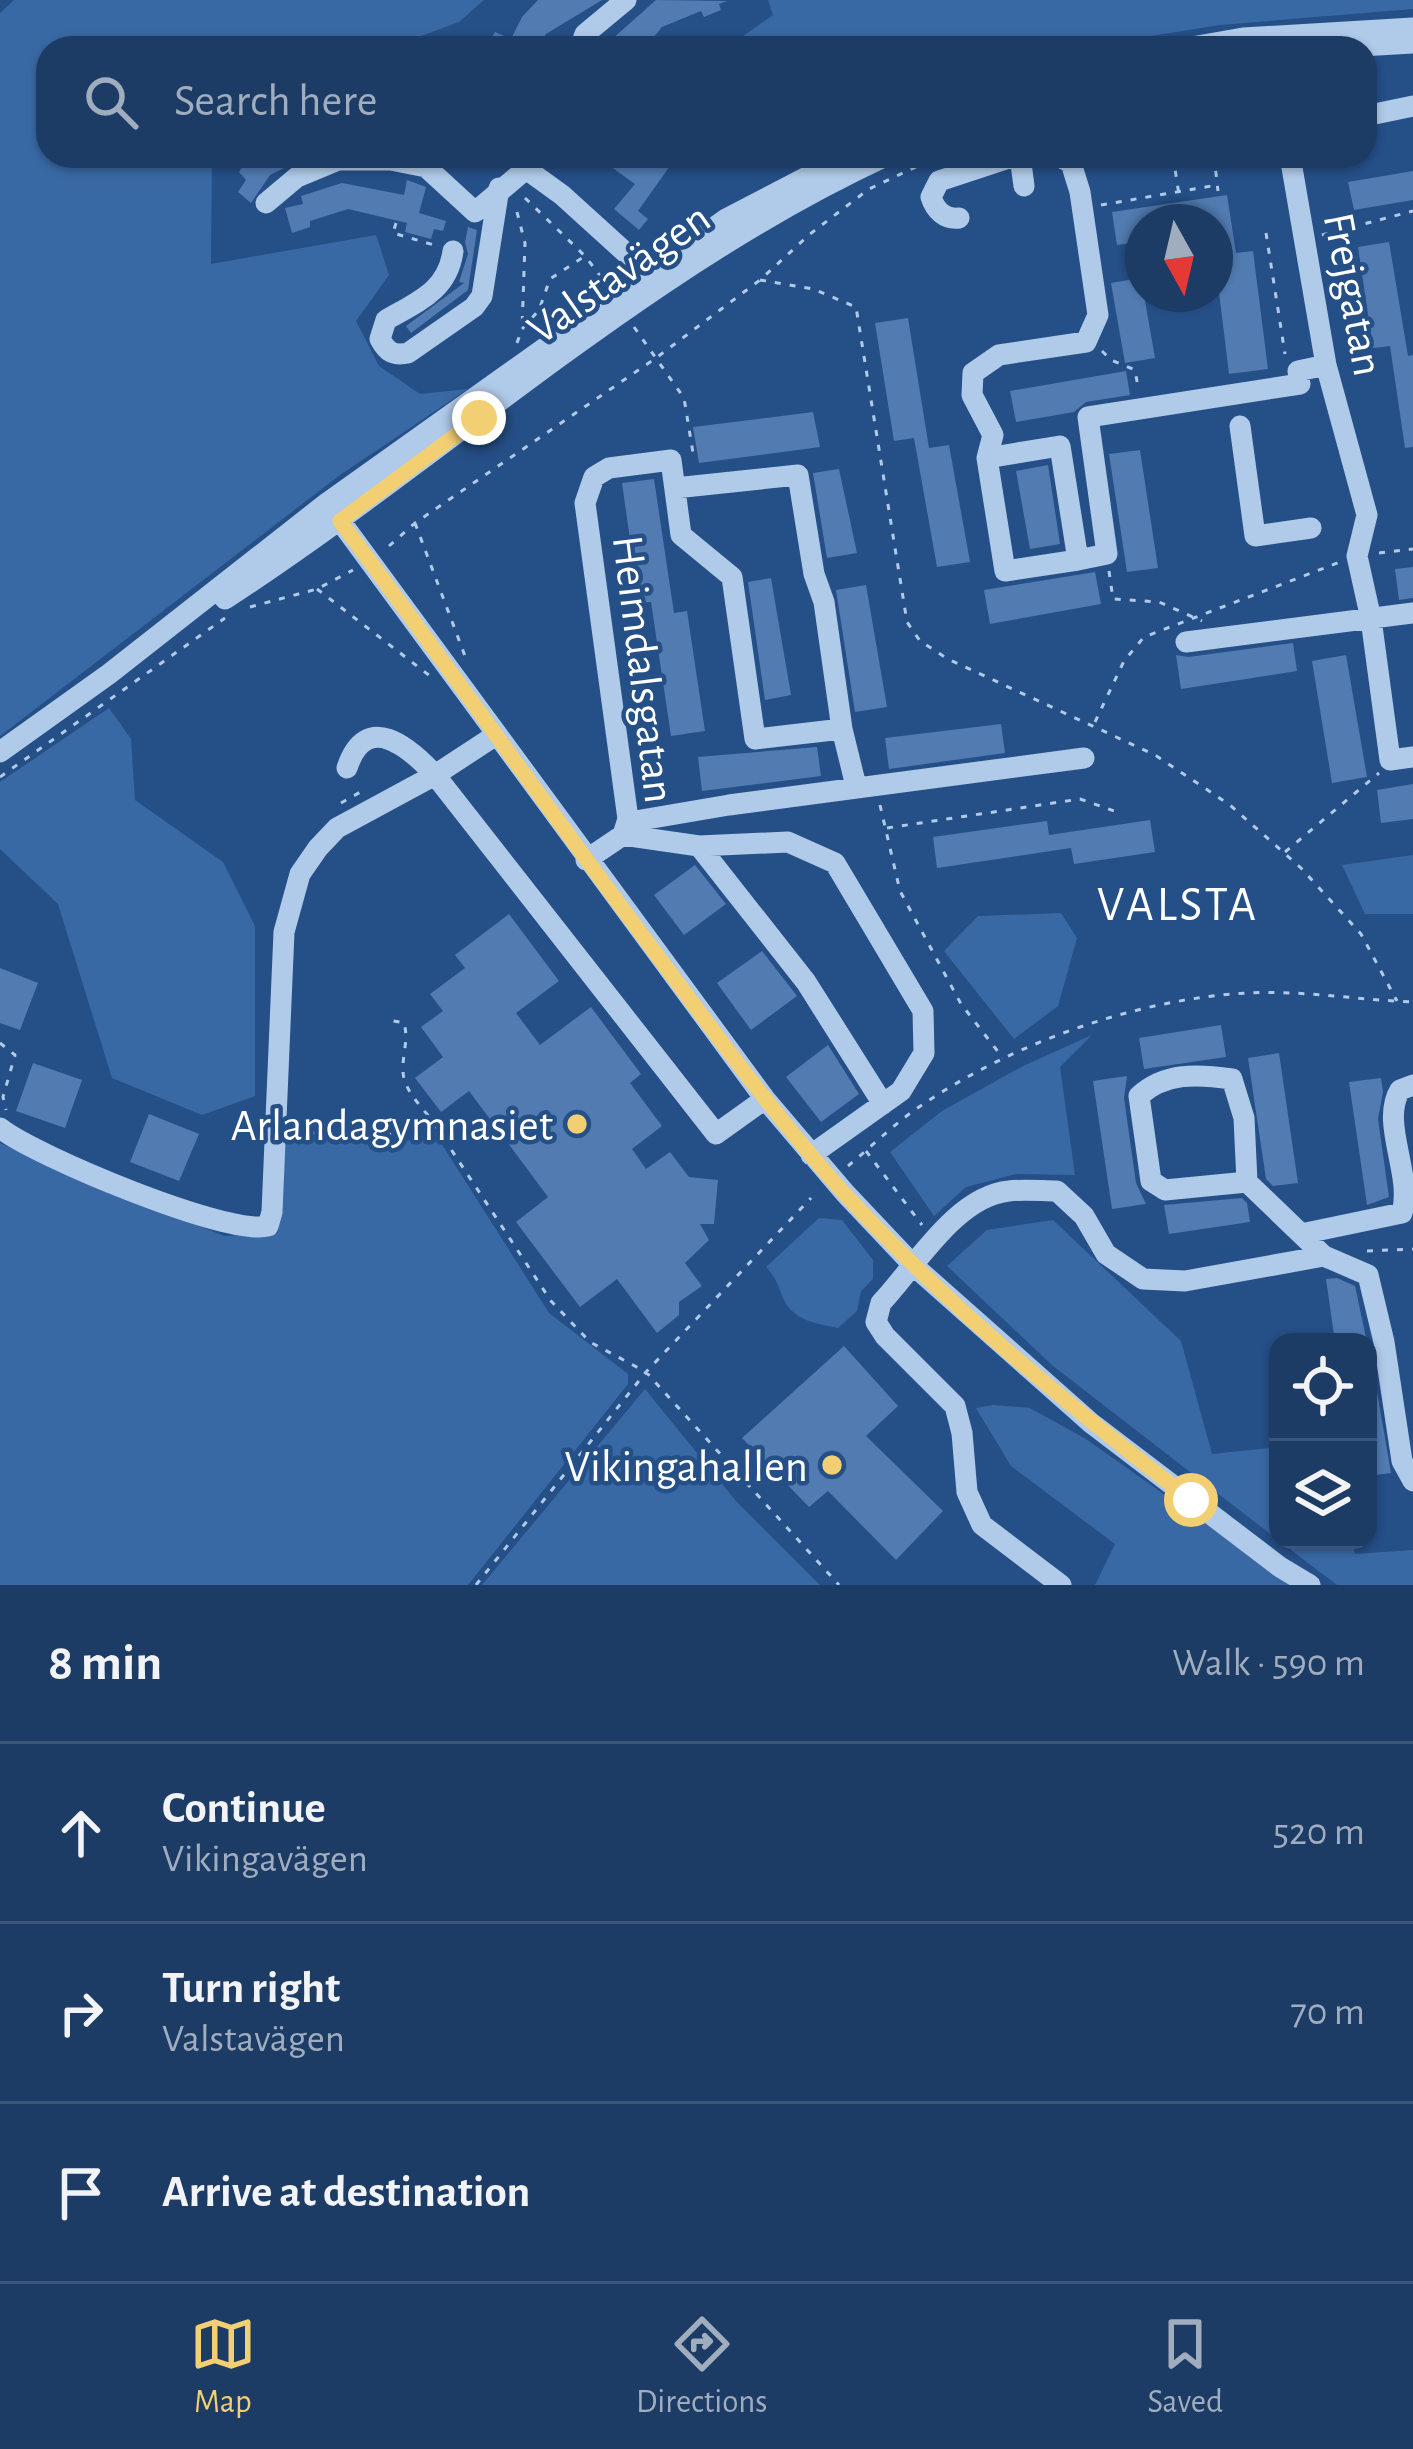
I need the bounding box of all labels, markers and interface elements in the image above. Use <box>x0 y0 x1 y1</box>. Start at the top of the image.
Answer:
search box <box>36 36 1377 168</box>
icon: search <box>78 69 144 135</box>
text: Search here <box>174 79 377 124</box>
street label: Valstavägen <box>520 195 719 353</box>
north arrow <box>1125 204 1233 312</box>
street label: Frejgatan <box>1315 209 1390 380</box>
route end <box>452 391 506 445</box>
street label: Heimdalsgatan <box>604 533 681 806</box>
district label: VALSTA <box>1097 882 1259 930</box>
place label: Arlandagymnasiet <box>231 1104 553 1149</box>
marker: Arlandagymnasiet <box>564 1111 590 1137</box>
map controls <box>1269 1333 1377 1549</box>
button: locate <box>1269 1333 1377 1441</box>
button: layers <box>1269 1441 1377 1549</box>
place label: Vikingahallen <box>565 1445 808 1490</box>
marker: Vikingahallen <box>819 1452 845 1478</box>
route start <box>1164 1473 1218 1527</box>
text: 8 min <box>48 1638 162 1689</box>
text: Walk · 590 m <box>1172 1644 1365 1683</box>
text: Continue <box>162 1786 326 1831</box>
icon: ahead <box>48 1800 114 1866</box>
text: 520 m <box>1273 1813 1365 1852</box>
text: Vikingavägen <box>162 1840 368 1879</box>
text: Turn right <box>162 1966 340 2011</box>
icon: right <box>48 1980 114 2046</box>
text: 70 m <box>1291 1993 1365 2032</box>
text: Valstavägen <box>162 2020 345 2059</box>
icon: arrive <box>48 2160 114 2226</box>
text: Arrive at destination <box>162 2170 530 2215</box>
tab: Map <box>190 2311 256 2423</box>
tab: Directions <box>636 2311 767 2423</box>
tab: Saved <box>1147 2311 1223 2423</box>

